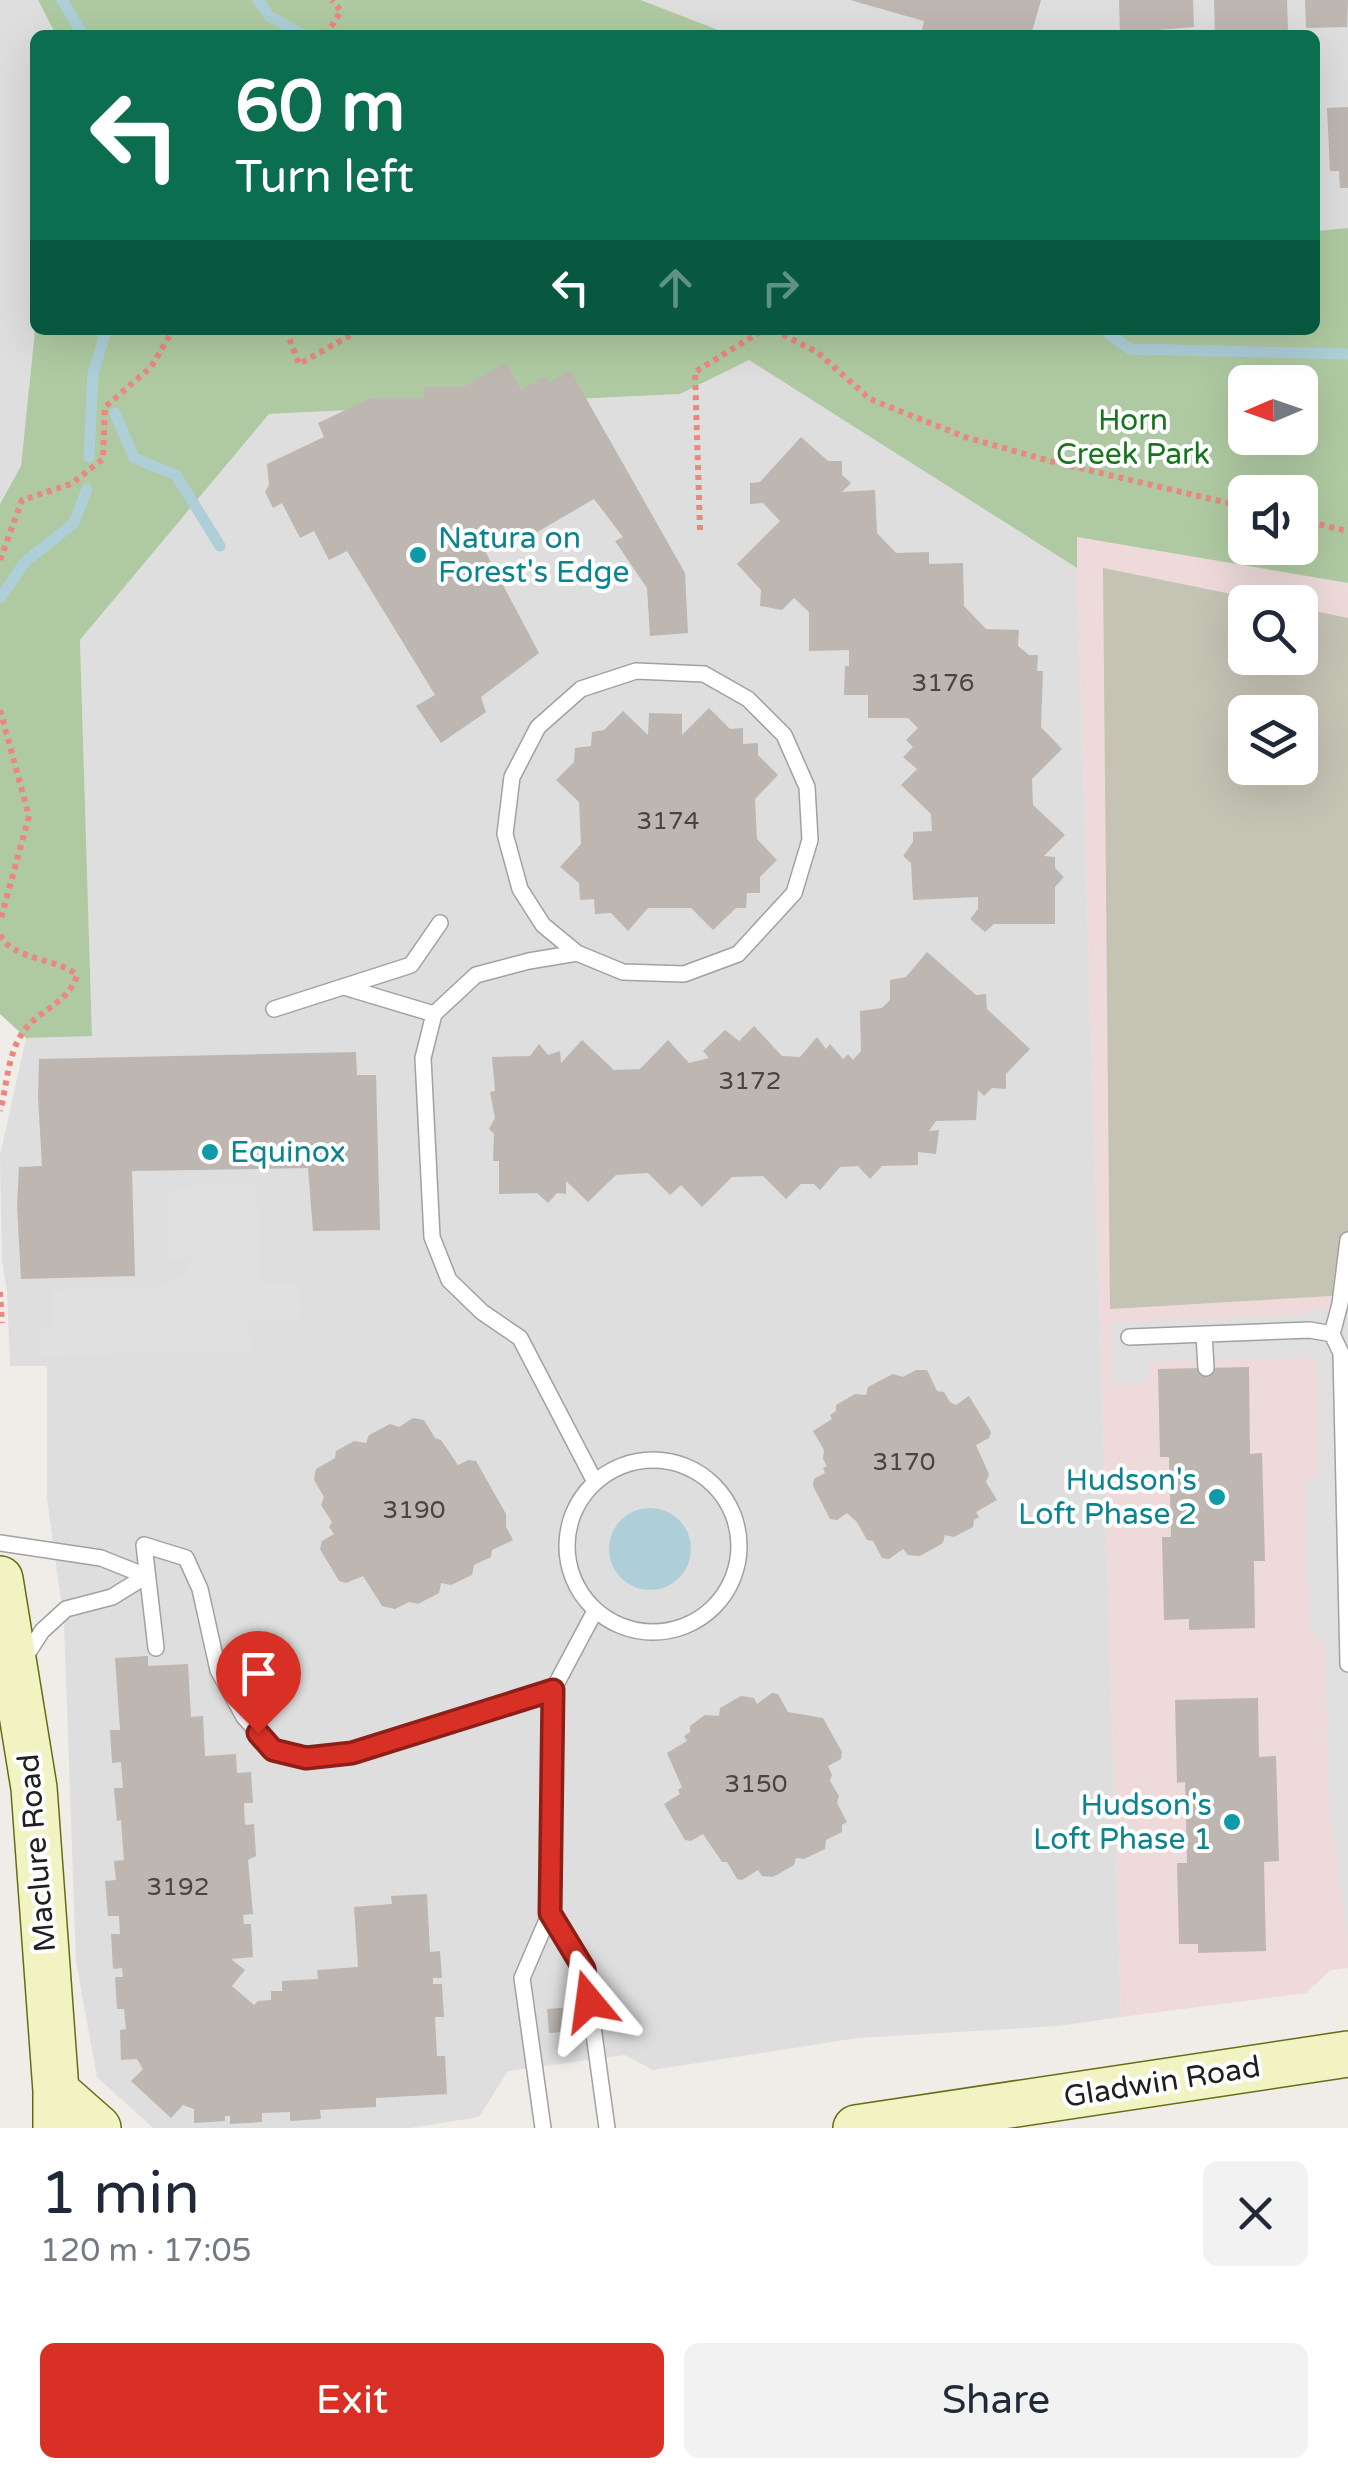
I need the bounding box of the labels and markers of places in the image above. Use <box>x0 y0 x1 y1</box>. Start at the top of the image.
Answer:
place label: Natura on Forest's Edge <box>438 520 629 591</box>
marker: Natura on Forest's Edge <box>407 544 429 566</box>
place label: Equinox <box>230 1134 346 1171</box>
marker: Equinox <box>199 1141 221 1163</box>
place label: Hudson's Loft Phase 2 <box>1018 1462 1197 1533</box>
marker: Hudson's Loft Phase 2 <box>1206 1486 1228 1508</box>
pin <box>216 1631 301 1734</box>
place label: Hudson's Loft Phase 1 <box>1033 1787 1212 1858</box>
marker: Hudson's Loft Phase 1 <box>1221 1811 1243 1833</box>

